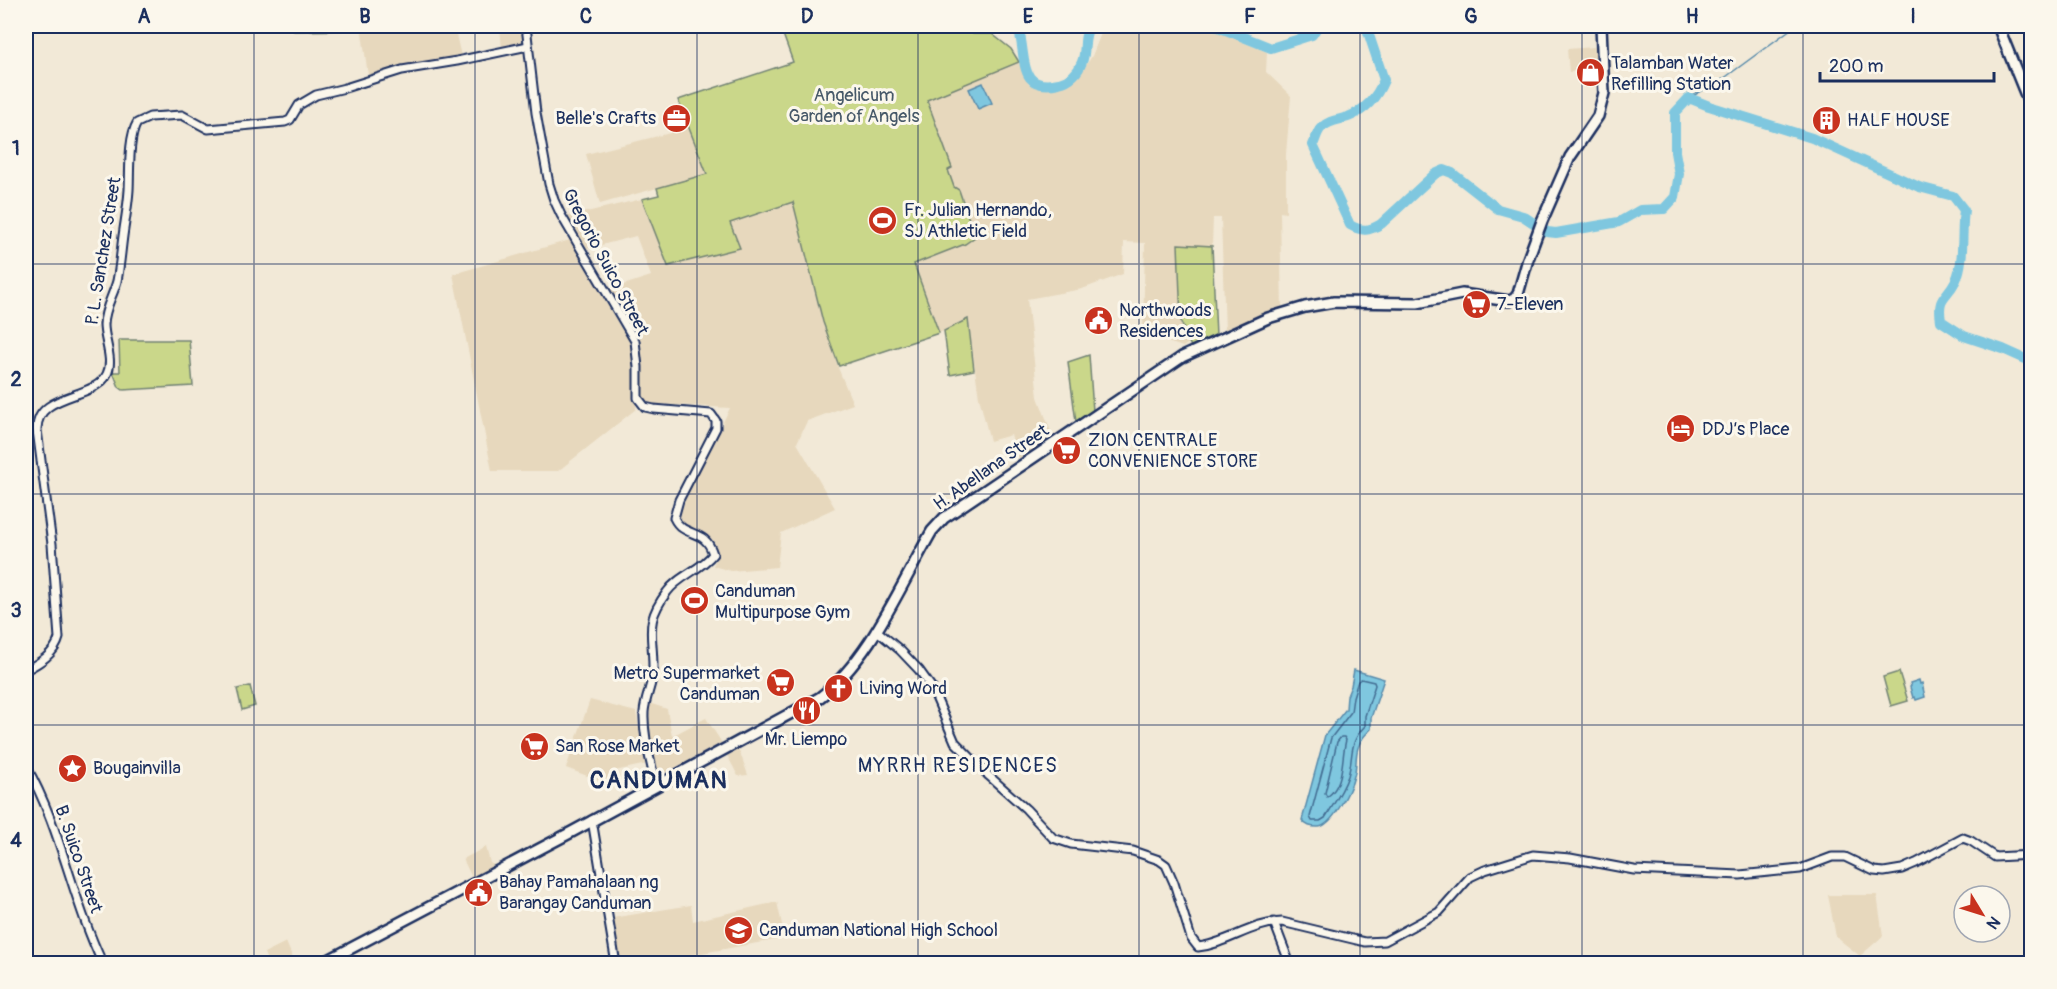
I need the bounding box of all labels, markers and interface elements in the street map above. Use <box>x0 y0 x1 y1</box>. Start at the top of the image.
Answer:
text: A <box>138 4 151 29</box>
text: B <box>359 4 371 29</box>
text: C <box>580 4 592 29</box>
text: D <box>801 4 814 29</box>
text: E <box>1023 4 1034 29</box>
text: F <box>1244 4 1256 29</box>
text: G <box>1464 4 1478 29</box>
text: H <box>1686 4 1699 29</box>
text: I <box>1910 4 1916 29</box>
scale bar <box>1820 45 1994 83</box>
place label: Talamban Water Refilling Station <box>1611 52 1734 96</box>
text: 200 m <box>1829 55 1884 78</box>
shop icon: Talamban Water Refilling Station <box>1574 57 1606 89</box>
park label: Angelicum Garden of Angels <box>789 84 920 128</box>
office icon: Belle's Crafts <box>661 102 693 134</box>
building icon: HALF HOUSE <box>1810 104 1842 136</box>
place label: Belle's Crafts <box>555 107 656 130</box>
place label: HALF HOUSE <box>1847 109 1950 132</box>
text: 1 <box>12 136 20 161</box>
street label: P. L. Sanchez Street <box>80 175 127 327</box>
street label: Gregorio Suico Street <box>557 185 654 340</box>
place label: Fr. Julian Hernando, SJ Athletic Field <box>904 199 1052 243</box>
sports icon: Fr. Julian Hernando, SJ Athletic Field <box>867 204 899 236</box>
supermarket icon: 7-Eleven <box>1460 288 1492 320</box>
place label: 7-Eleven <box>1497 293 1564 316</box>
place label: Northwoods Residences <box>1119 299 1211 343</box>
public building icon: Northwoods Residences <box>1082 304 1114 336</box>
text: 2 <box>10 367 22 392</box>
hotel icon: DDJ’s Place <box>1665 413 1697 445</box>
place label: DDJ’s Place <box>1702 418 1790 441</box>
street label: H. Abellana Street <box>929 419 1054 516</box>
place label: ZION CENTRALE CONVENIENCE STORE <box>1088 429 1258 473</box>
supermarket icon: ZION CENTRALE CONVENIENCE STORE <box>1051 434 1083 466</box>
place label: Canduman Multipurpose Gym <box>715 580 850 624</box>
sports icon: Canduman Multipurpose Gym <box>678 585 710 617</box>
text: 3 <box>10 598 22 623</box>
place label: Metro Supermarket Canduman <box>614 662 761 706</box>
supermarket icon: Metro Supermarket Canduman <box>765 667 797 699</box>
church icon: Living Word <box>822 672 854 704</box>
place label: Living Word <box>859 677 947 700</box>
restaurant icon: Mr. Liempo <box>790 694 822 726</box>
place label: Mr. Liempo <box>765 728 848 751</box>
supermarket icon: San Rose Market <box>518 730 550 762</box>
place label: San Rose Market <box>555 735 680 758</box>
place icon: Bougainvilla <box>56 752 88 784</box>
district label: MYRRH RESIDENCES <box>858 753 1058 778</box>
place label: Bougainvilla <box>93 757 181 780</box>
district label: CANDUMAN <box>590 766 728 795</box>
street label: B. Suico Street <box>49 802 108 917</box>
text: 4 <box>10 828 22 853</box>
place label: Bahay Pamahalaan ng Barangay Canduman <box>499 871 659 915</box>
public building icon: Bahay Pamahalaan ng Barangay Canduman <box>462 876 494 908</box>
north arrow <box>1952 884 2012 944</box>
text: N <box>1982 912 2004 933</box>
school or university icon: Canduman National High School <box>722 914 754 946</box>
place label: Canduman National High School <box>759 919 998 942</box>

